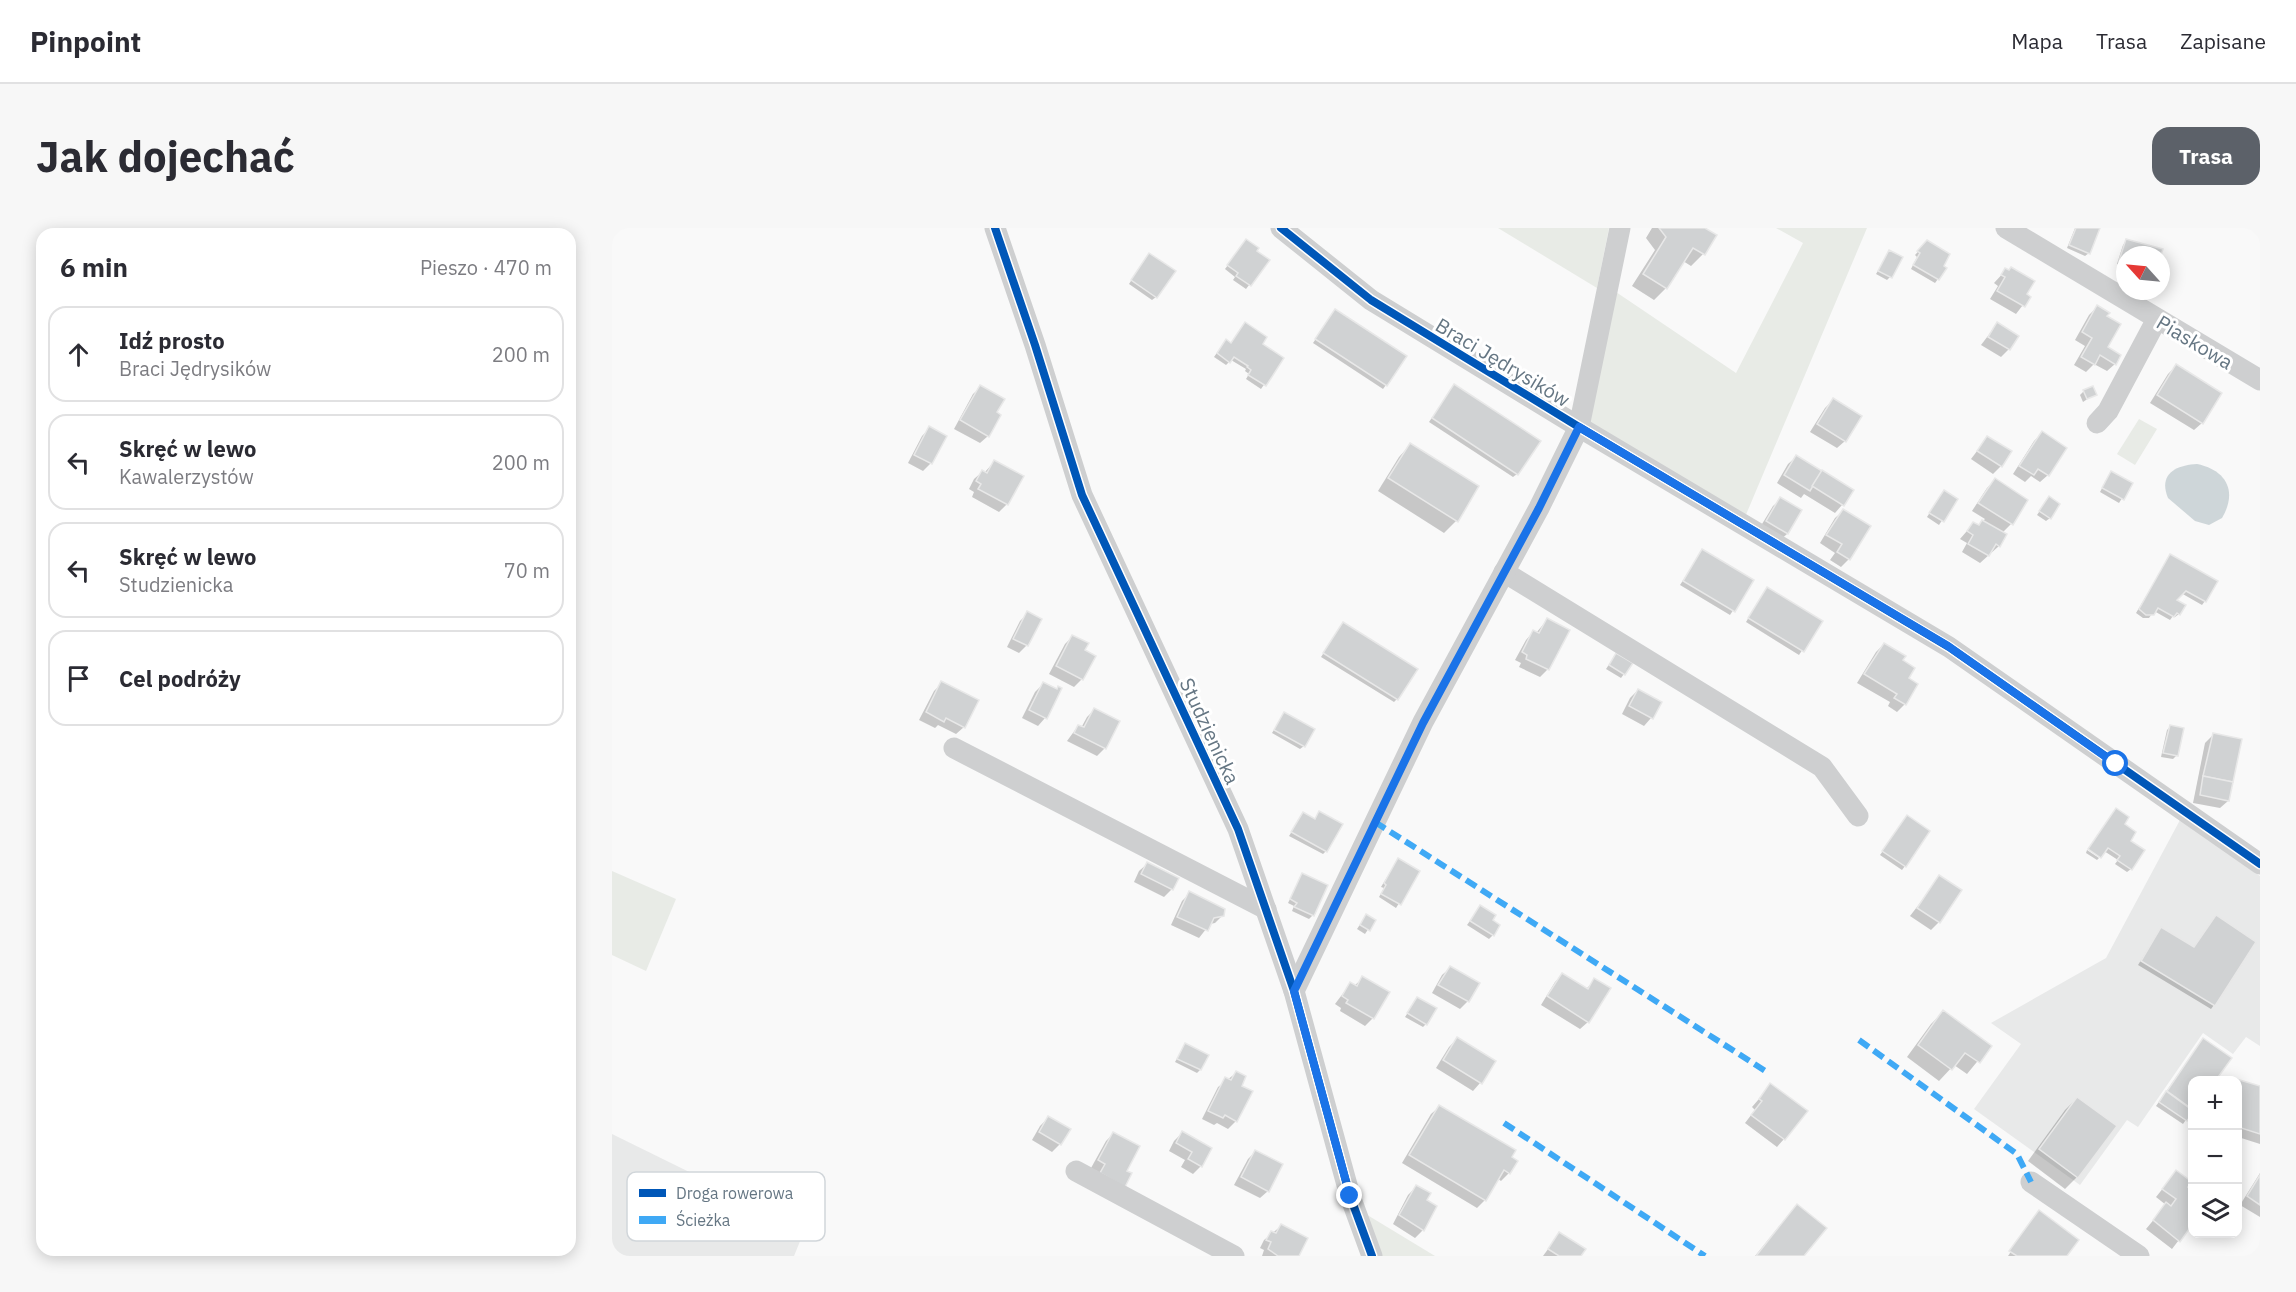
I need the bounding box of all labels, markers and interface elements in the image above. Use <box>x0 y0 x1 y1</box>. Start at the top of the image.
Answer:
text: Pinpoint <box>30 23 141 60</box>
text: Mapa <box>2011 27 2063 55</box>
text: Trasa <box>2096 27 2147 55</box>
text: Zapisane <box>2180 27 2266 55</box>
button: Trasa <box>2152 127 2260 185</box>
text: Jak dojechać <box>36 129 295 184</box>
north arrow <box>2116 246 2170 300</box>
text: 6 min <box>60 250 128 284</box>
text: Pieszo · 470 m <box>420 254 552 281</box>
street label: Piaskowa <box>2152 309 2239 376</box>
street label: Braci Jędrysików <box>1431 311 1575 413</box>
text: Idź prosto <box>119 326 225 355</box>
icon: ahead <box>62 338 95 371</box>
text: 200 m <box>492 341 550 368</box>
text: Braci Jędrysików <box>119 355 271 382</box>
text: Skręć w lewo <box>119 434 256 463</box>
icon: left <box>62 446 95 479</box>
text: 200 m <box>492 449 550 476</box>
text: Kawalerzystów <box>119 463 254 490</box>
text: Skręć w lewo <box>119 542 256 571</box>
icon: left <box>62 554 95 587</box>
text: 70 m <box>504 557 550 584</box>
text: Studzienicka <box>119 571 233 598</box>
icon: arrive <box>62 662 95 695</box>
text: Cel podróży <box>119 664 241 693</box>
street label: Studzienicka <box>1174 673 1247 789</box>
route start <box>2102 750 2128 776</box>
map controls <box>2188 1076 2242 1238</box>
button: + <box>2188 1076 2242 1130</box>
button: − <box>2188 1130 2242 1184</box>
legend <box>627 1172 825 1241</box>
route end <box>1336 1182 1362 1208</box>
text: Droga rowerowa <box>676 1183 794 1203</box>
button: layers <box>2188 1184 2242 1238</box>
text: Ścieżka <box>676 1209 731 1230</box>

